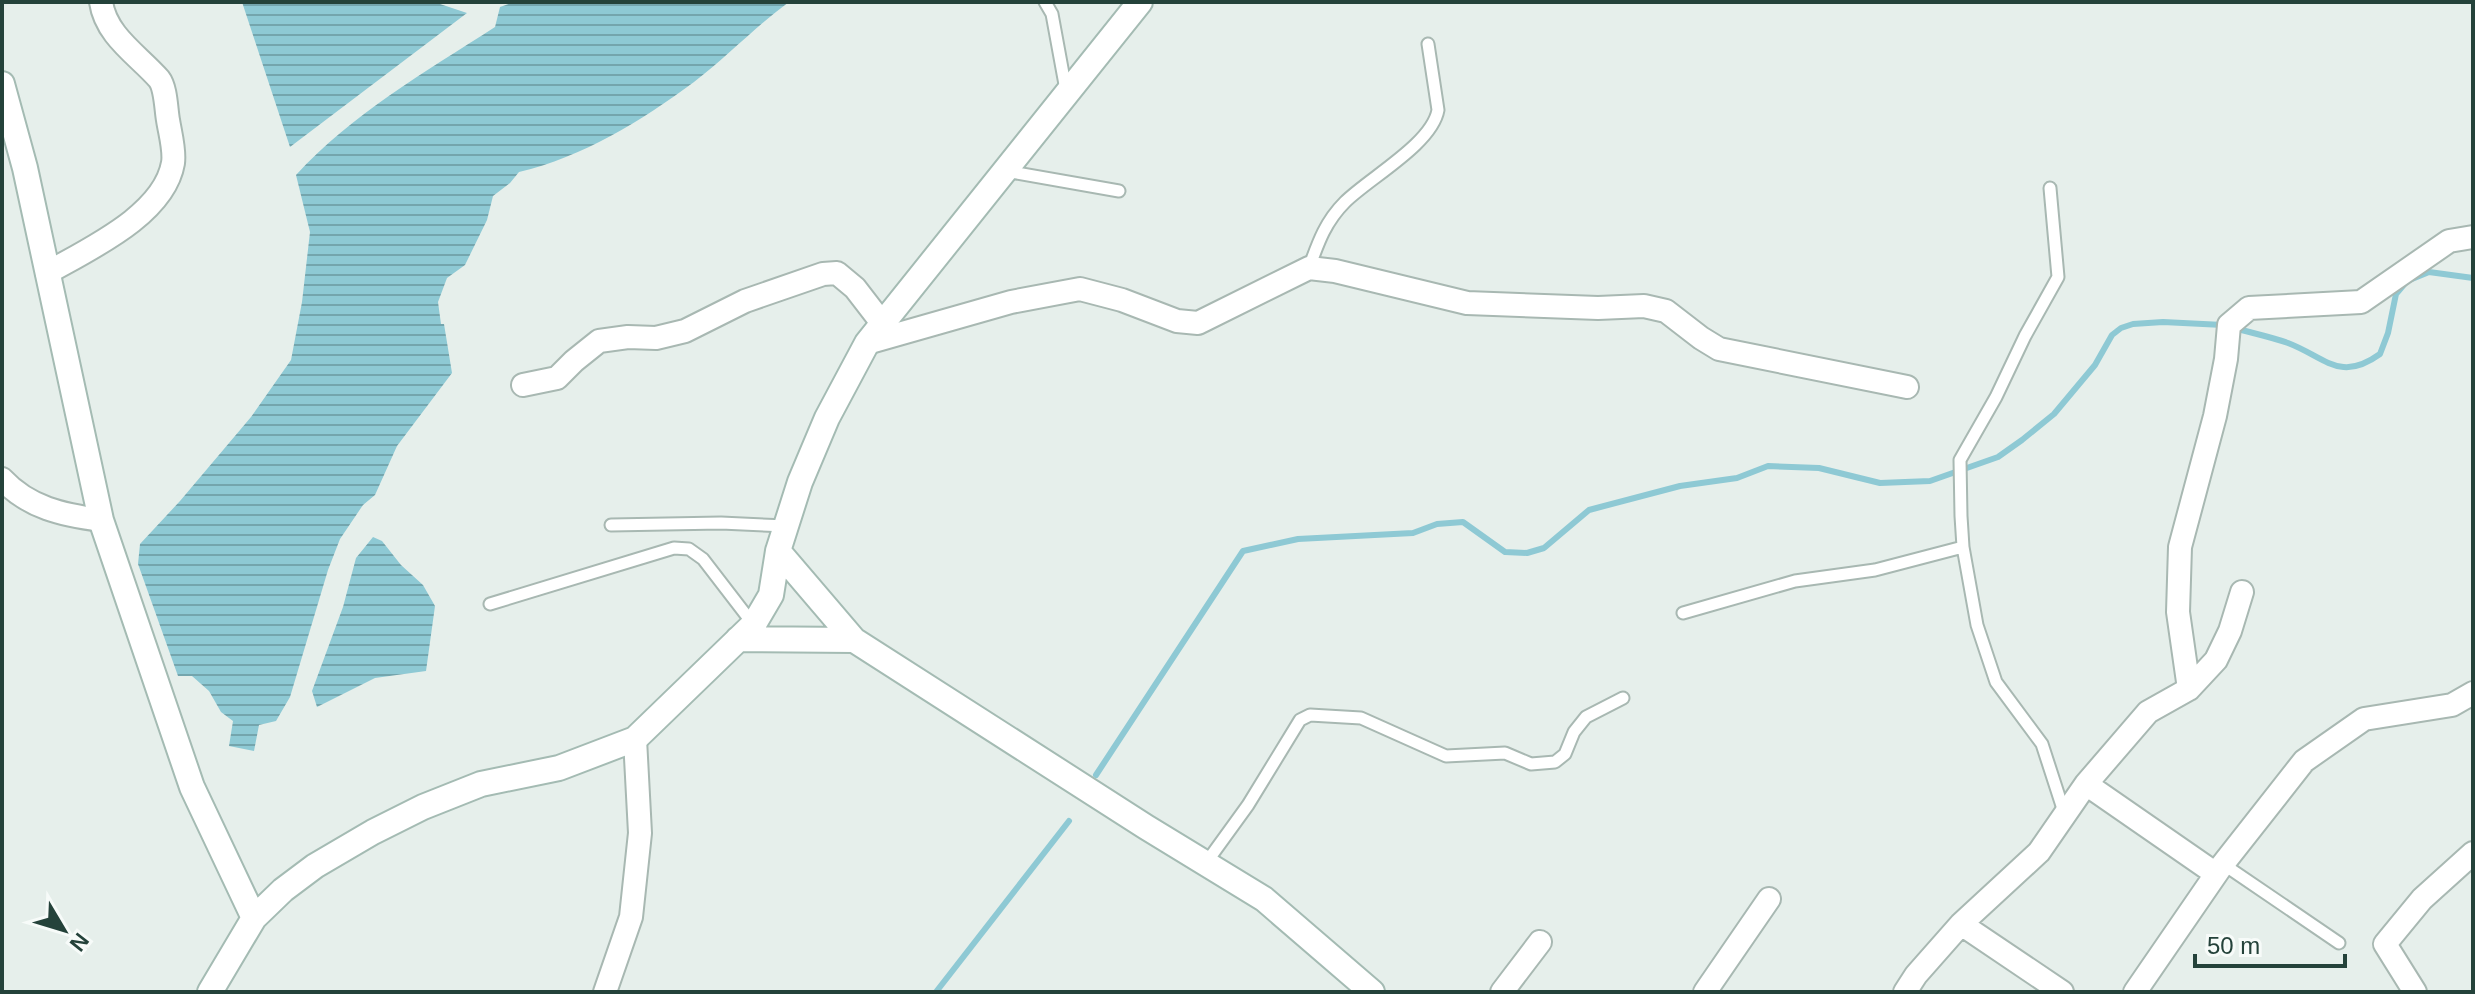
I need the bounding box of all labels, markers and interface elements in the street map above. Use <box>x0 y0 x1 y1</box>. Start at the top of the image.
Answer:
north arrow <box>24 890 104 970</box>
scale bar <box>2195 918 2345 968</box>
text: N <box>65 928 94 956</box>
text: 50 m <box>2207 932 2260 959</box>

